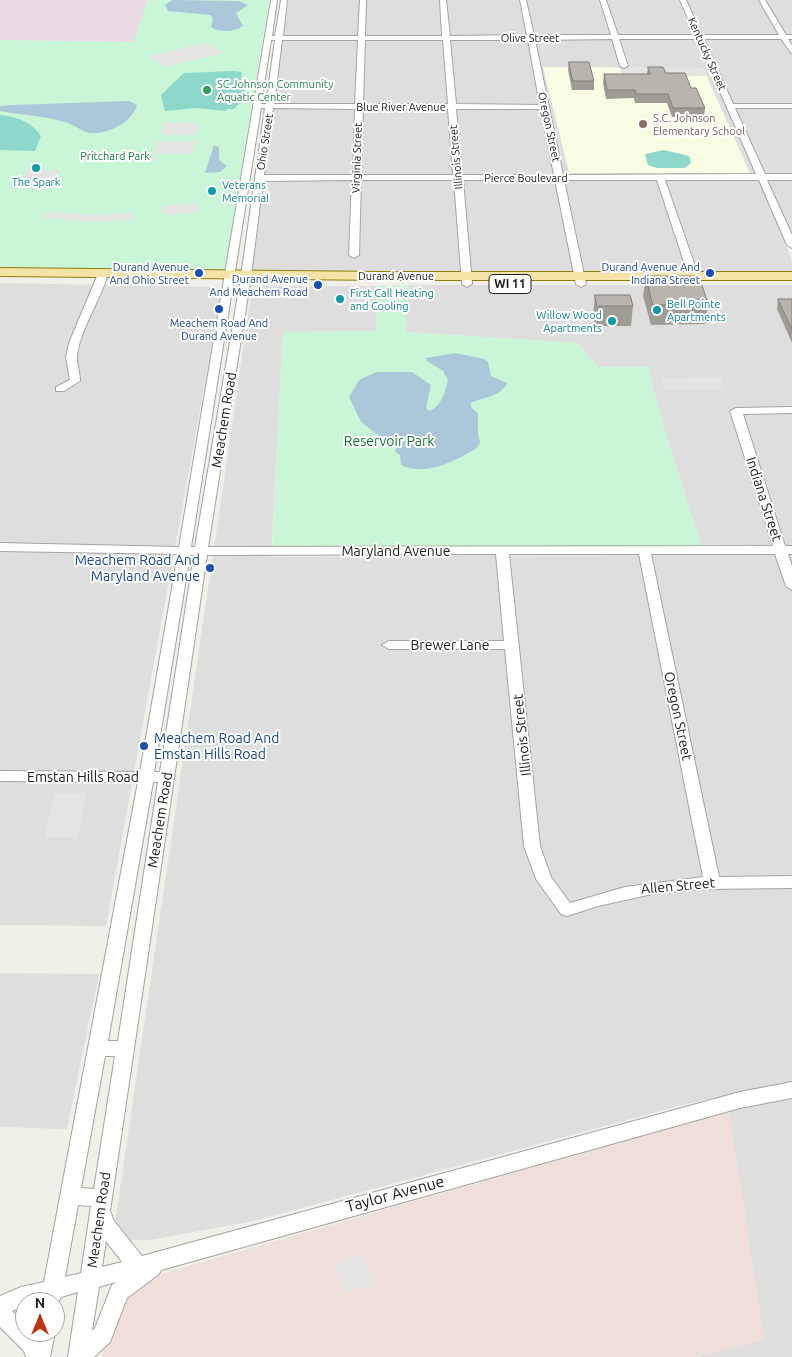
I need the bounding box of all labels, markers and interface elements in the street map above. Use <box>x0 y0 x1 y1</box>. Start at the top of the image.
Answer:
street label: Kentucky Street <box>685 15 729 93</box>
street label: Olive Street <box>501 31 559 45</box>
place label: SC Johnson Community Aquatic Center <box>217 77 333 103</box>
marker: SC Johnson Community Aquatic Center <box>201 84 213 96</box>
street label: Oregon Street <box>535 91 563 163</box>
street label: Blue River Avenue <box>356 100 446 114</box>
place label: S.C. Johnson Elementary School <box>653 111 745 137</box>
street label: Ohio Street <box>254 113 276 171</box>
marker: S.C. Johnson Elementary School <box>637 118 649 130</box>
street label: Virginia Street <box>349 122 365 194</box>
street label: Illinois Street <box>447 124 465 190</box>
park label: Pritchard Park <box>80 149 150 163</box>
marker: The Spark <box>30 162 42 174</box>
street label: Pierce Boulevard <box>484 171 568 185</box>
place label: The Spark <box>12 175 60 189</box>
place label: Veterans Memorial <box>222 178 269 204</box>
marker: Veterans Memorial <box>206 185 218 197</box>
place label: Durand Avenue And Ohio Street <box>109 260 189 286</box>
place label: Durand Avenue And Indiana Street <box>601 260 700 286</box>
marker: Durand Avenue And Ohio Street <box>193 267 205 279</box>
marker: Durand Avenue And Indiana Street <box>704 267 716 279</box>
street label: Durand Avenue <box>358 269 434 283</box>
place label: Durand Avenue And Meachem Road <box>209 272 308 298</box>
road number: WI 11 <box>489 274 531 294</box>
marker: Durand Avenue And Meachem Road <box>312 279 324 291</box>
place label: First Call Heating and Cooling <box>350 286 434 312</box>
marker: First Call Heating and Cooling <box>334 293 346 305</box>
place label: Bell Pointe Apartments <box>667 297 726 323</box>
marker: Meachem Road And Durand Avenue <box>213 303 225 315</box>
marker: Bell Pointe Apartments <box>651 304 663 316</box>
place label: Willow Wood Apartments <box>536 308 602 334</box>
marker: Willow Wood Apartments <box>606 315 618 327</box>
place label: Meachem Road And Durand Avenue <box>170 316 268 342</box>
street label: Meachem Road <box>208 371 240 469</box>
park label: Reservoir Park <box>344 433 434 449</box>
street label: Indiana Street <box>742 455 786 543</box>
street label: Maryland Avenue <box>341 543 451 559</box>
place label: Meachem Road And Maryland Avenue <box>75 552 200 584</box>
marker: Meachem Road And Maryland Avenue <box>204 562 216 574</box>
street label: Brewer Lane <box>410 637 490 653</box>
street label: Oregon Street <box>660 670 696 762</box>
street label: Illinois Street <box>509 693 535 777</box>
place label: Meachem Road And Emstan Hills Road <box>154 730 279 762</box>
marker: Meachem Road And Emstan Hills Road <box>138 740 150 752</box>
street label: Emstan Hills Road <box>27 769 139 785</box>
street label: Meachem Road <box>144 771 176 869</box>
street label: Allen Street <box>640 874 716 898</box>
street label: Meachem Road <box>84 1171 114 1269</box>
street label: Taylor Avenue <box>344 1172 446 1216</box>
north arrow <box>15 1292 65 1342</box>
text: N <box>35 1295 45 1311</box>

